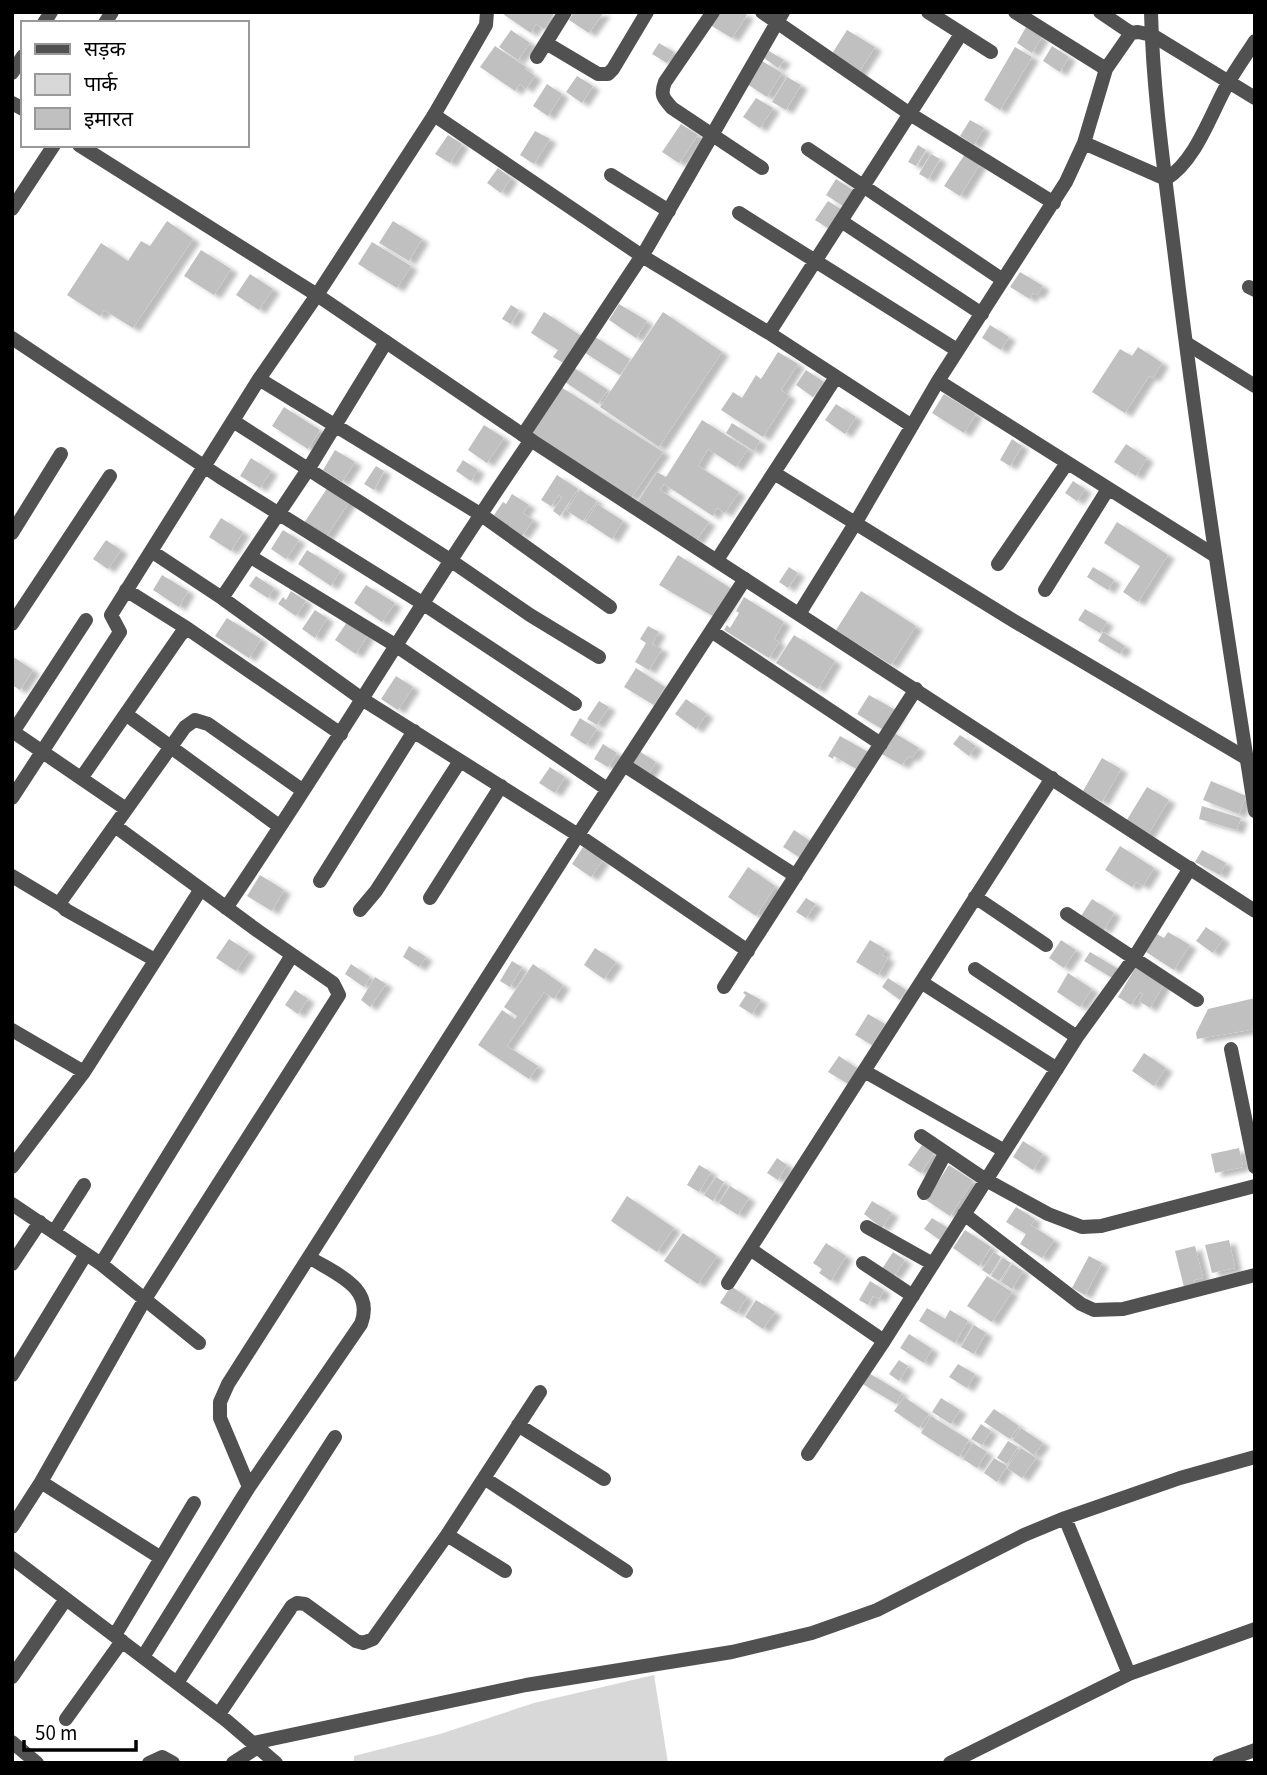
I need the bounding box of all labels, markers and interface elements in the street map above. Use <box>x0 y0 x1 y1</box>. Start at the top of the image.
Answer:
legend <box>21 21 248 147</box>
text: सड़क <box>84 34 126 64</box>
text: पार्क <box>84 69 118 99</box>
text: इमारत <box>84 104 134 134</box>
scale bar <box>24 1708 136 1752</box>
text: 50 m <box>35 1718 77 1748</box>

